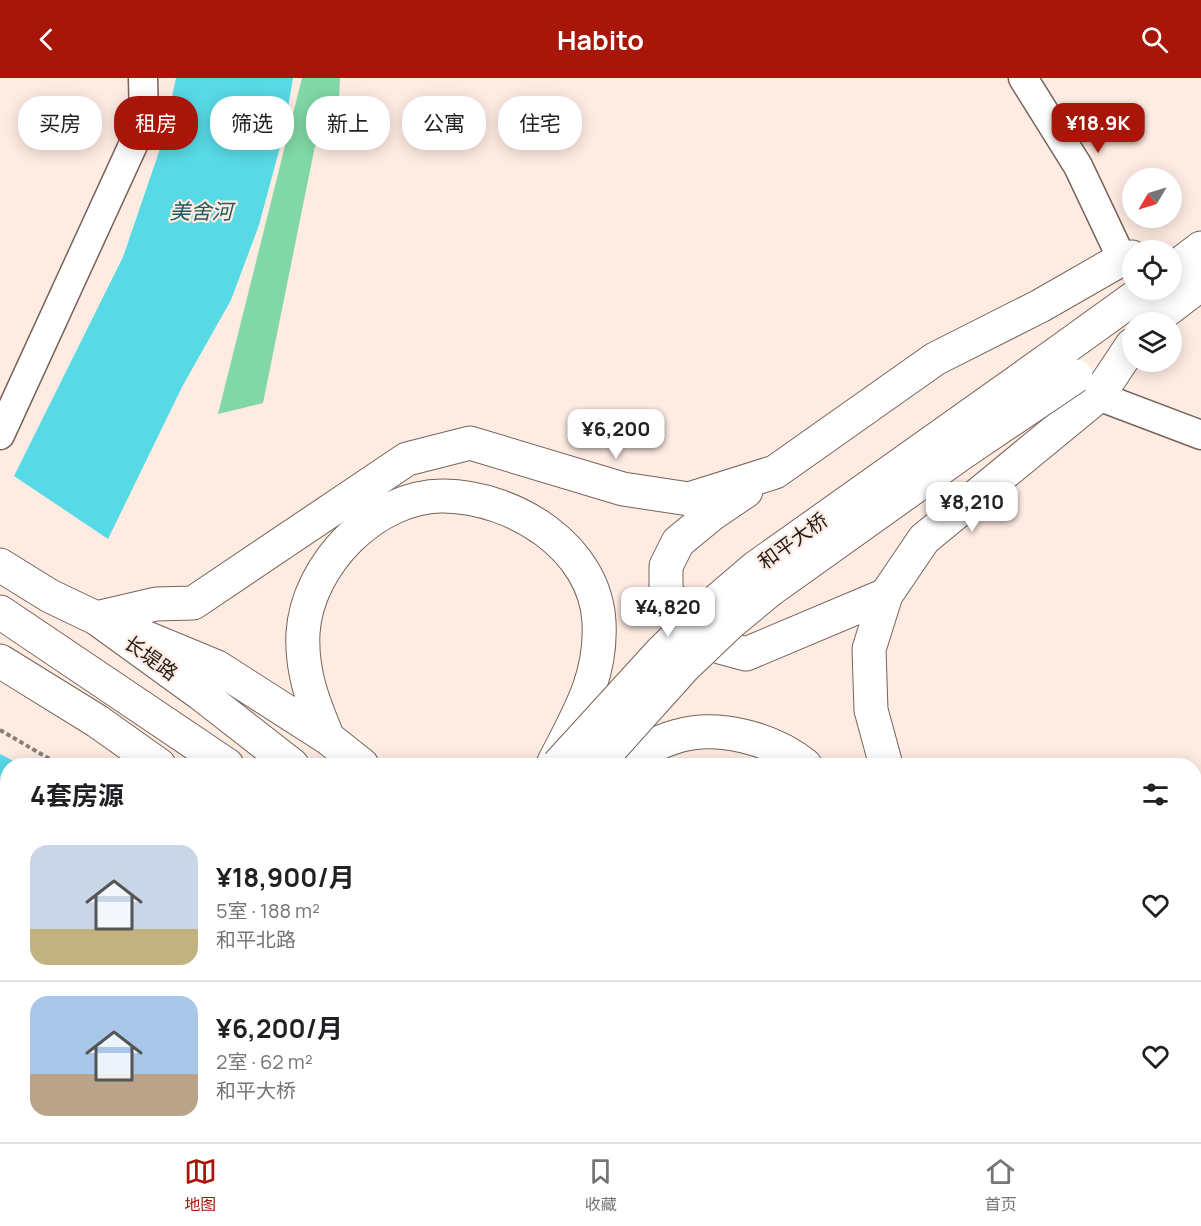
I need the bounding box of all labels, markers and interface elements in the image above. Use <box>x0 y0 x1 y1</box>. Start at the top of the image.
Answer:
text: Habito <box>557 21 644 58</box>
icon: back <box>30 23 63 56</box>
icon: search <box>1138 23 1171 56</box>
chip: 买房 <box>18 96 102 150</box>
chip: 租房 <box>114 96 198 150</box>
chip: 筛选 <box>210 96 294 150</box>
chip: 新上 <box>306 96 390 150</box>
chip: 公寓 <box>402 96 486 150</box>
chip: 住宅 <box>498 96 582 150</box>
pin: ¥18.9K <box>1049 103 1147 154</box>
text: ¥18.9K <box>1066 109 1130 136</box>
north arrow <box>1122 168 1182 228</box>
map controls <box>1122 168 1182 372</box>
water label: 美舍河 <box>170 197 236 225</box>
button: locate <box>1122 240 1182 300</box>
button: layers <box>1122 312 1182 372</box>
pin: ¥6,200 <box>567 409 665 460</box>
text: ¥6,200 <box>582 415 650 442</box>
pin: ¥8,210 <box>923 482 1021 533</box>
text: ¥8,210 <box>940 488 1004 515</box>
street label: 和平大桥 <box>752 506 833 575</box>
pin: ¥4,820 <box>619 587 717 638</box>
text: ¥4,820 <box>635 593 701 620</box>
street label: 长堤路 <box>119 629 183 686</box>
text: 4套房源 <box>30 777 124 813</box>
icon: filters <box>1139 778 1172 811</box>
text: ¥18,900/月 <box>216 859 355 895</box>
icon: home <box>78 869 150 941</box>
icon: heart <box>1139 889 1172 922</box>
text: 5室 · 188 m² <box>216 897 320 924</box>
text: 和平北路 <box>216 926 296 953</box>
text: ¥6,200/月 <box>216 1010 343 1046</box>
icon: home <box>78 1020 150 1092</box>
icon: heart <box>1139 1040 1172 1073</box>
text: 2室 · 62 m² <box>216 1048 313 1075</box>
text: 和平大桥 <box>216 1077 296 1104</box>
tab: 地图 <box>184 1155 217 1215</box>
tab: 收藏 <box>584 1155 617 1215</box>
tab: 首页 <box>984 1155 1017 1215</box>

